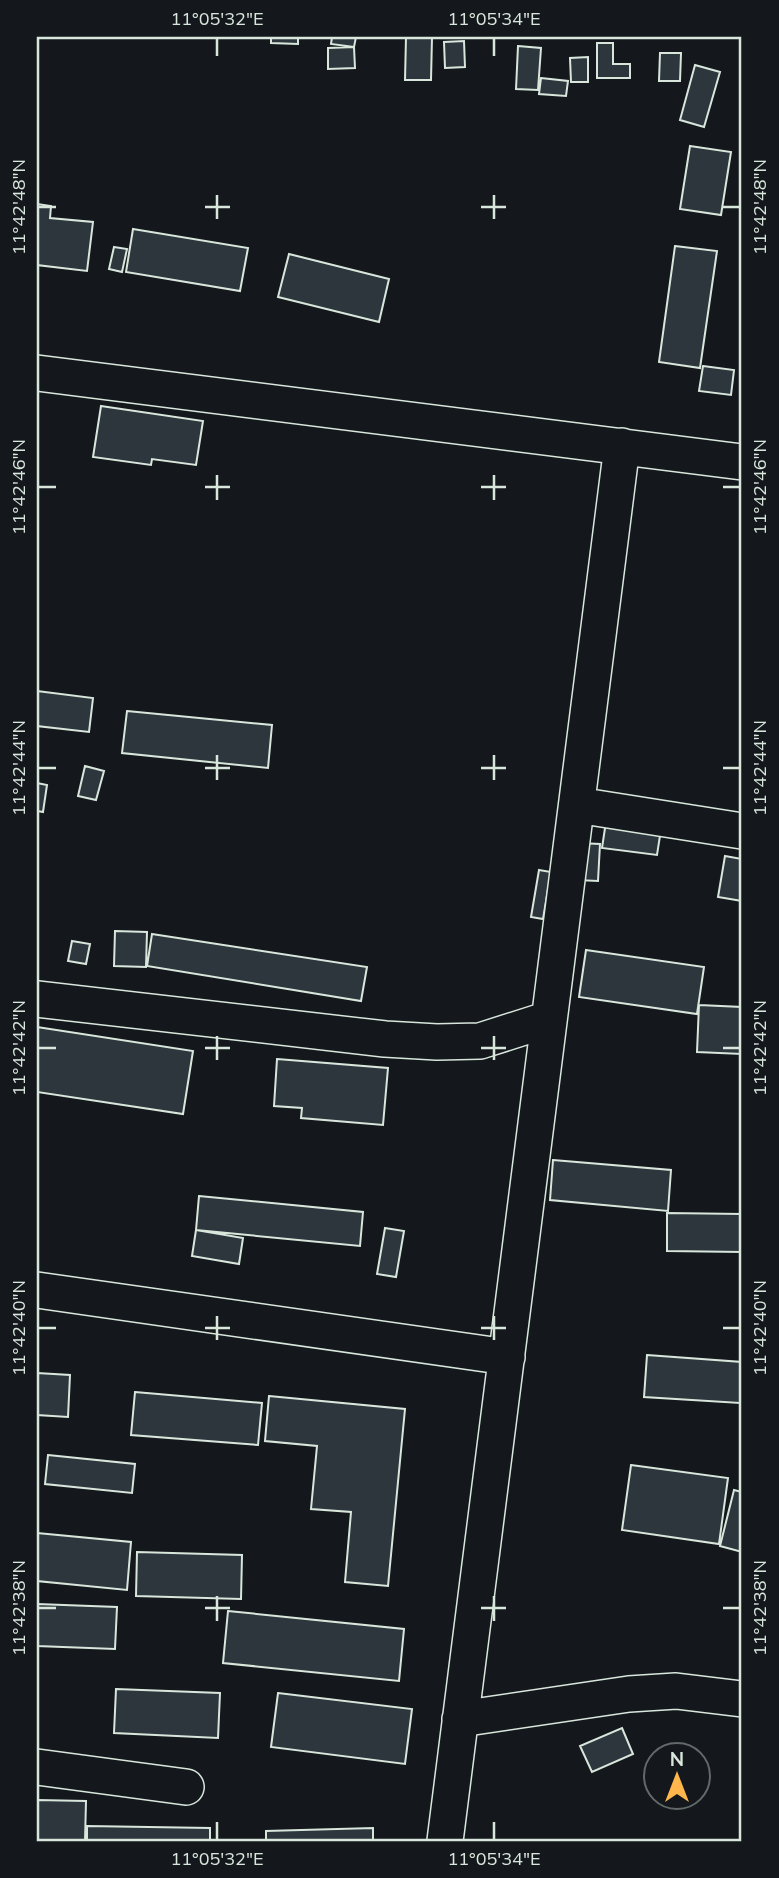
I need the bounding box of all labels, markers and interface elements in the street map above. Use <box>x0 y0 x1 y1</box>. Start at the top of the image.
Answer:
text: 11°05'32"E <box>170 7 264 30</box>
text: 11°05'34"E <box>447 7 541 30</box>
text: 11°42'48"N <box>7 159 30 255</box>
text: 11°42'48"N <box>748 159 771 255</box>
text: 11°42'46"N <box>7 439 30 535</box>
text: 11°42'46"N <box>748 439 771 535</box>
text: 11°42'44"N <box>7 720 30 816</box>
text: 11°42'44"N <box>748 720 771 816</box>
text: 11°42'42"N <box>7 1000 30 1096</box>
text: 11°42'42"N <box>748 1000 771 1096</box>
text: 11°42'40"N <box>7 1280 30 1376</box>
text: 11°42'40"N <box>748 1280 771 1376</box>
text: 11°42'38"N <box>7 1560 30 1656</box>
text: 11°42'38"N <box>748 1560 771 1656</box>
north arrow <box>642 1742 712 1812</box>
text: N <box>670 1747 684 1771</box>
text: 11°05'32"E <box>170 1847 264 1870</box>
text: 11°05'34"E <box>447 1847 541 1870</box>

